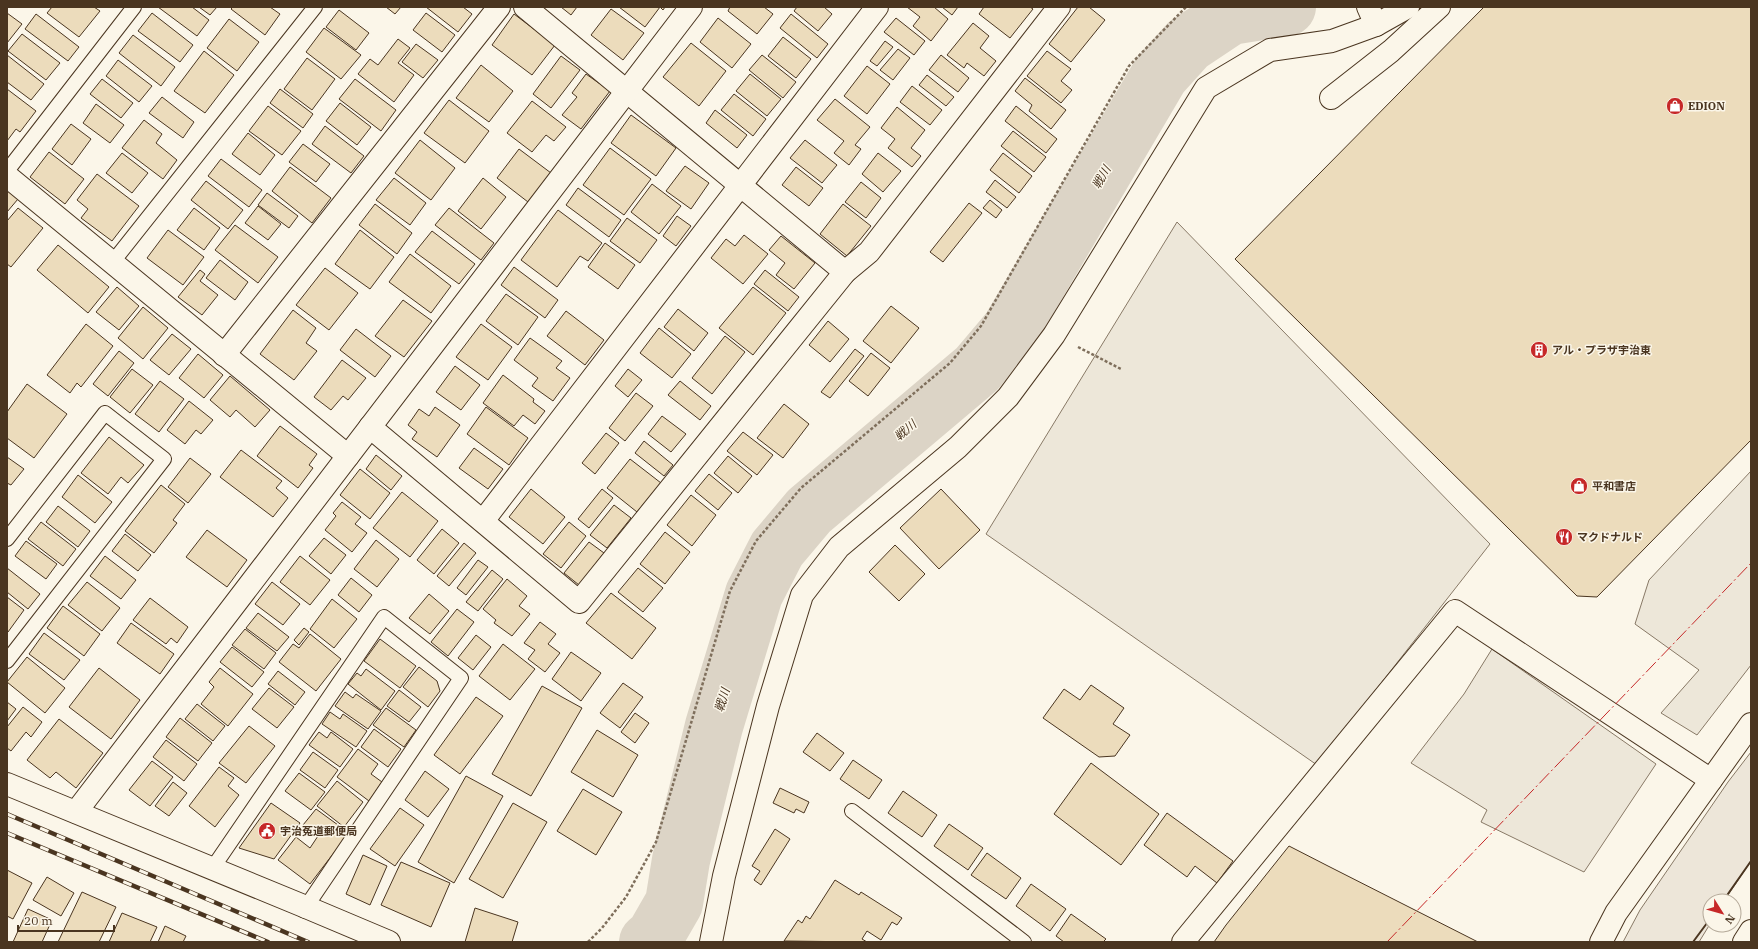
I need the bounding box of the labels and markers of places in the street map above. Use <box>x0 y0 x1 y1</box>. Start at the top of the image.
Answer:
shop icon: EDION <box>1665 96 1685 116</box>
place label: EDION <box>1688 99 1725 113</box>
building icon: アル・プラザ宇治東 <box>1529 340 1549 360</box>
place label: アル・プラザ宇治東 <box>1552 343 1651 357</box>
shop icon: 平和書店 <box>1569 476 1589 496</box>
place label: 平和書店 <box>1592 479 1636 493</box>
restaurant icon: マクドナルド <box>1554 527 1574 547</box>
place label: マクドナルド <box>1577 530 1643 544</box>
public building icon: 宇治菟道郵便局 <box>257 821 277 841</box>
place label: 宇治菟道郵便局 <box>280 824 357 838</box>

